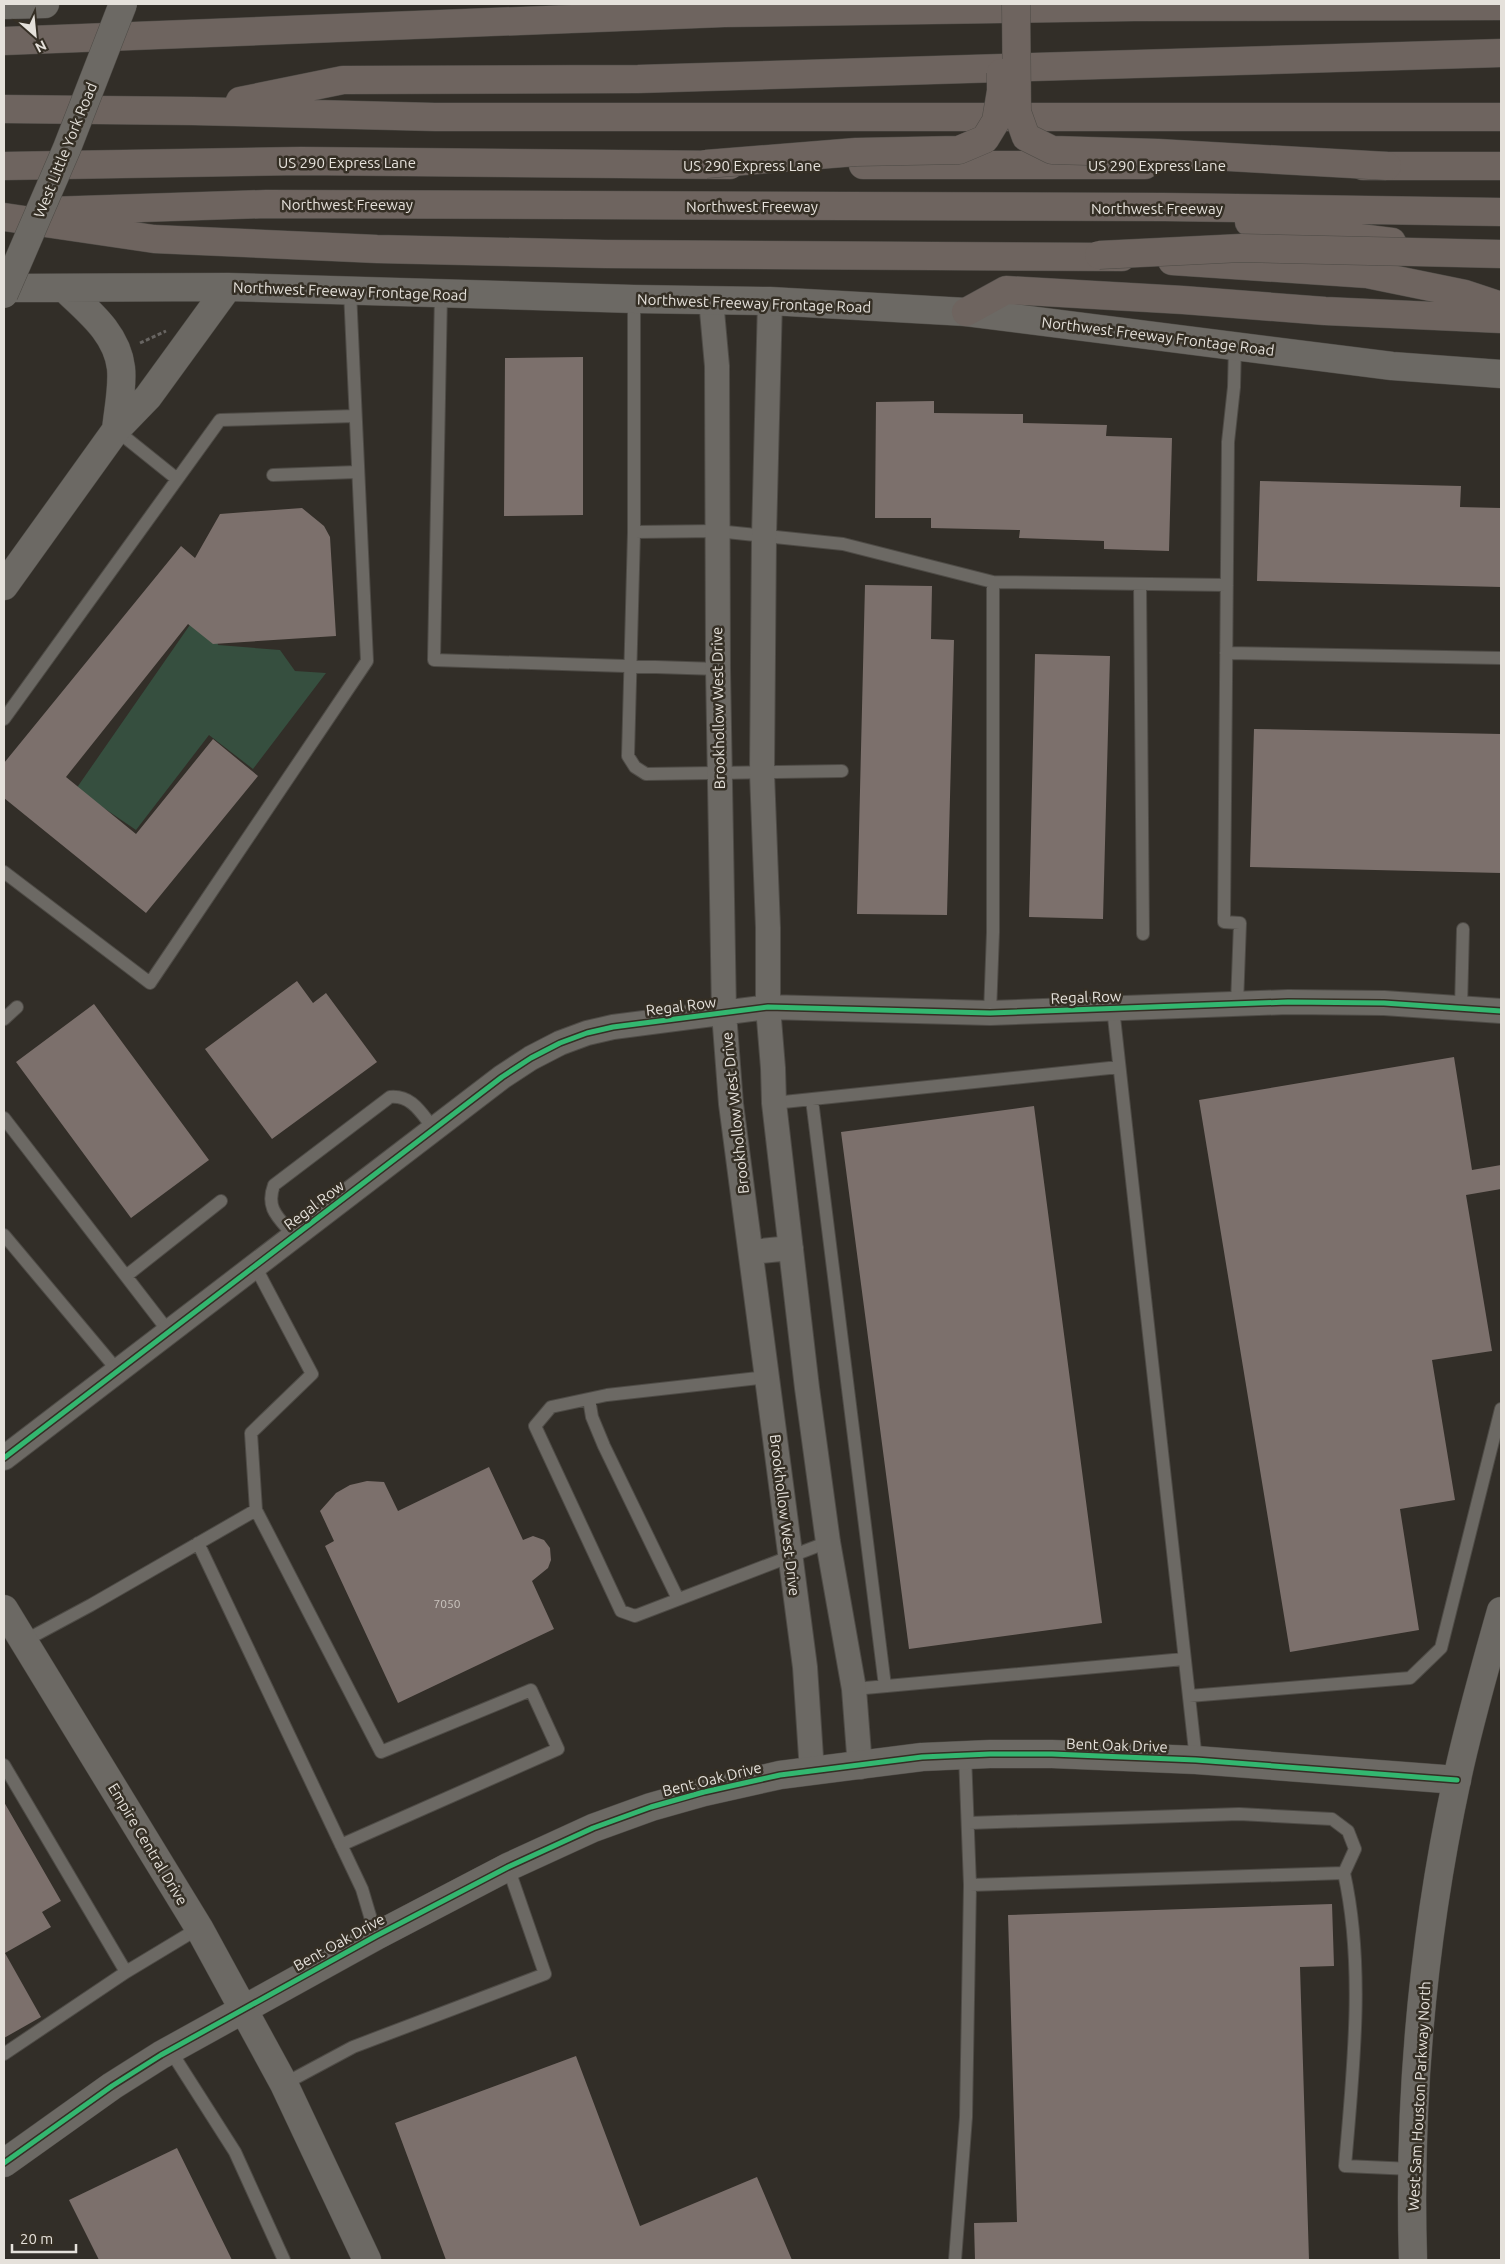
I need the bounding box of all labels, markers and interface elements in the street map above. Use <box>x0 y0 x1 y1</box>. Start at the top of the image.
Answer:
north arrow <box>10 10 60 60</box>
text: N <box>33 37 49 56</box>
street label: West Little York Road <box>30 80 100 220</box>
street label: US 290 Express Lane <box>278 154 416 171</box>
street label: US 290 Express Lane <box>683 157 821 174</box>
street label: US 290 Express Lane <box>1088 157 1226 174</box>
street label: Northwest Freeway <box>281 196 413 213</box>
street label: Northwest Freeway <box>686 198 818 215</box>
street label: Northwest Freeway <box>1091 200 1223 217</box>
street label: Northwest Freeway Frontage Road <box>233 278 467 304</box>
street label: Northwest Freeway Frontage Road <box>637 290 871 316</box>
street label: Northwest Freeway Frontage Road <box>1041 313 1275 359</box>
street label: Brookhollow West Drive <box>708 627 728 789</box>
street label: Regal Row <box>1050 987 1122 1007</box>
street label: Regal Row <box>645 993 718 1019</box>
street label: Brookhollow West Drive <box>718 1031 752 1195</box>
street label: Regal Row <box>281 1177 348 1233</box>
street label: Brookhollow West Drive <box>767 1433 803 1597</box>
house number: 7050 <box>433 1597 461 1610</box>
street label: Bent Oak Drive <box>1066 1735 1168 1755</box>
street label: Bent Oak Drive <box>661 1758 763 1800</box>
street label: Empire Central Drive <box>105 1780 191 1908</box>
street label: Bent Oak Drive <box>290 1910 388 1974</box>
street label: West Sam Houston Parkway North <box>1404 1981 1434 2211</box>
scale bar <box>12 2222 76 2254</box>
text: 20 m <box>20 2230 53 2247</box>

